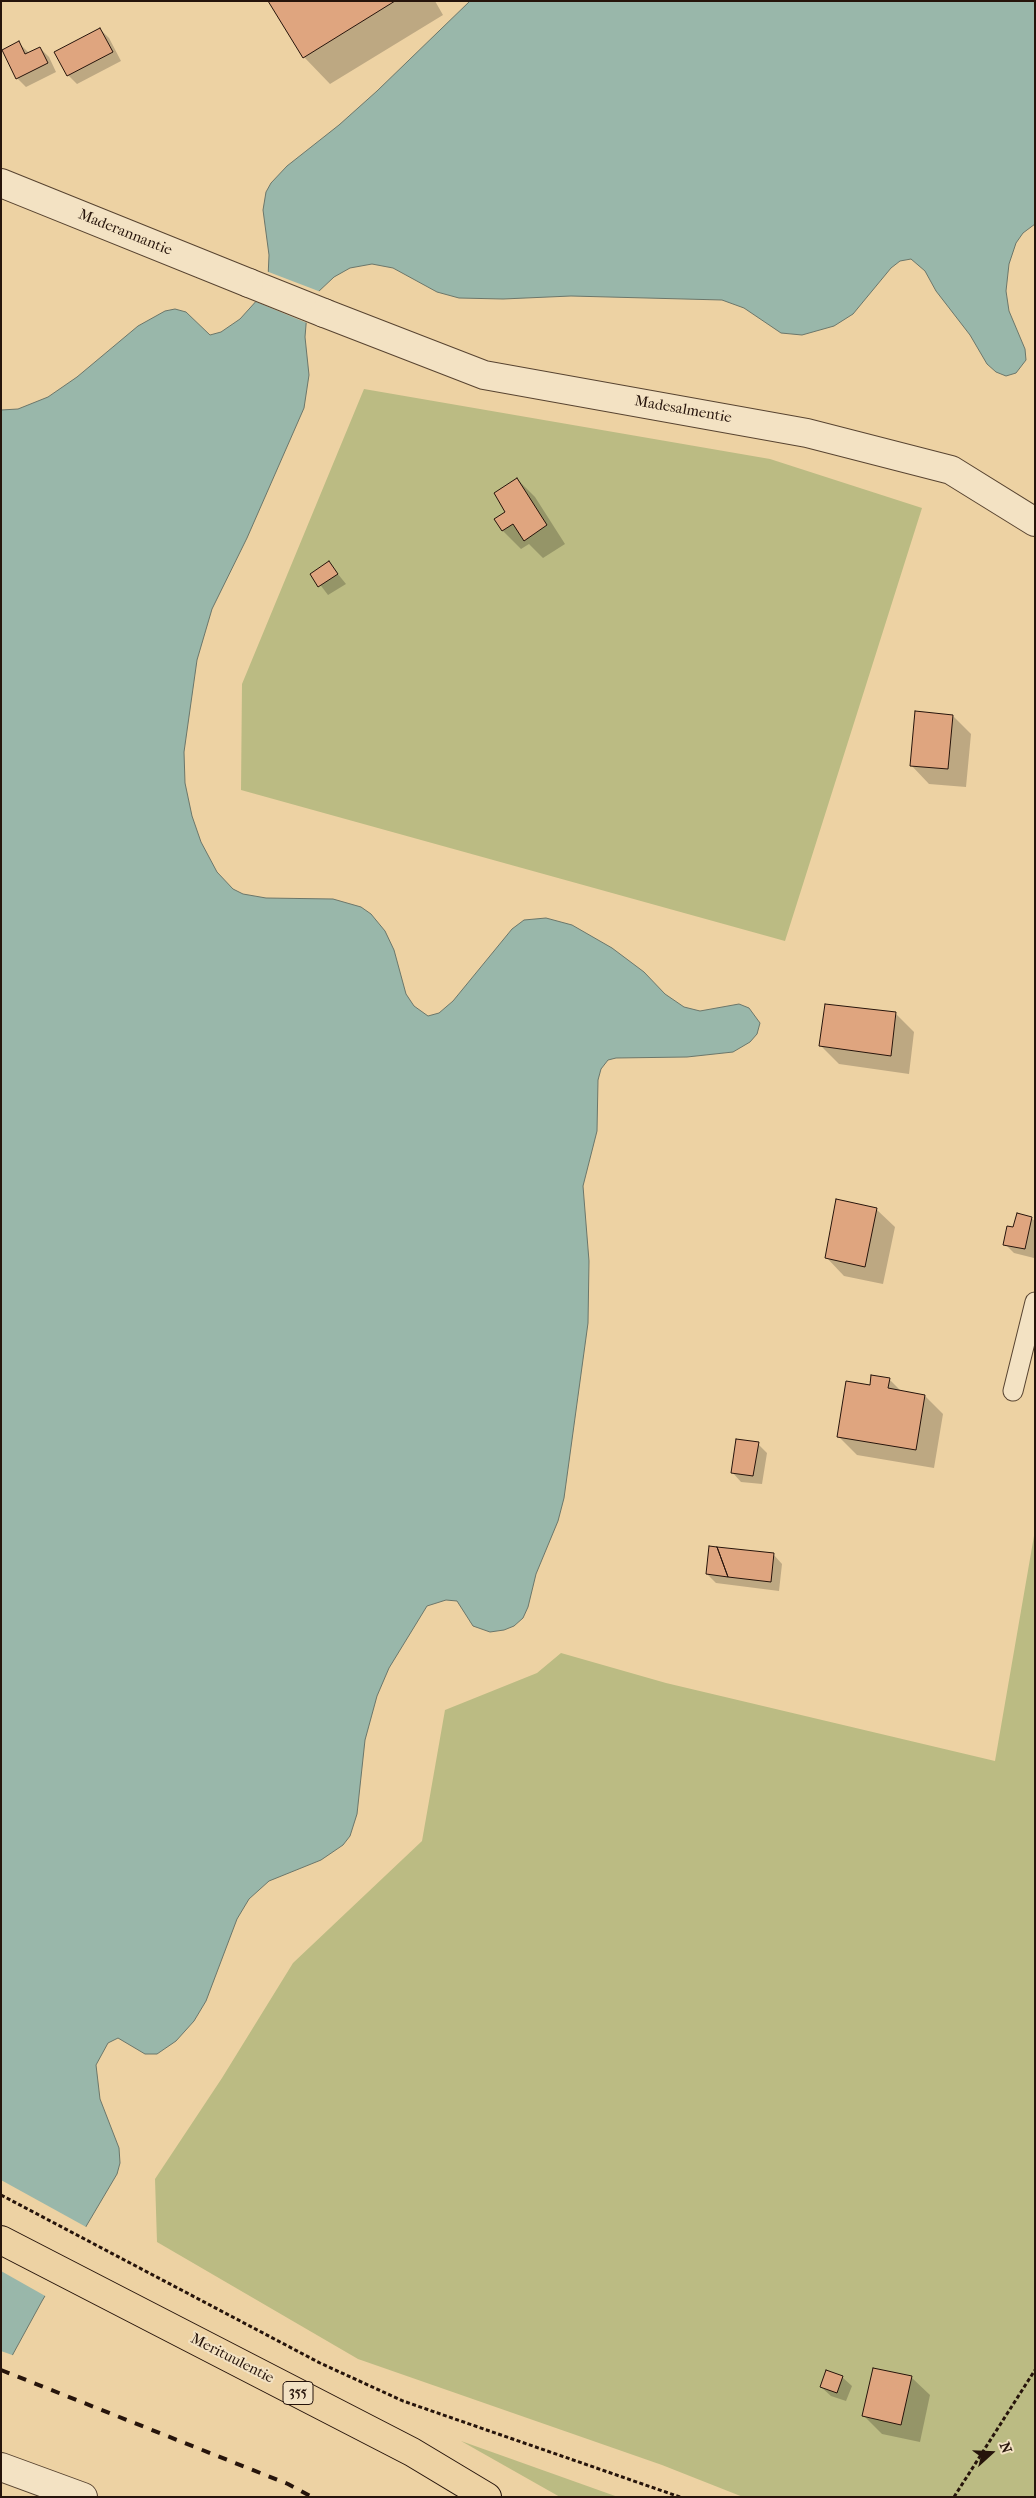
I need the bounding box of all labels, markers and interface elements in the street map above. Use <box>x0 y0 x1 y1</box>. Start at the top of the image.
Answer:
street label: Maderannantie <box>75 206 175 260</box>
street label: Madesalmentie <box>633 393 733 427</box>
street label: Merituulentie <box>187 2330 277 2388</box>
road number: 355 <box>283 2382 313 2404</box>
north arrow <box>966 2428 1016 2478</box>
text: N <box>996 2440 1015 2456</box>

